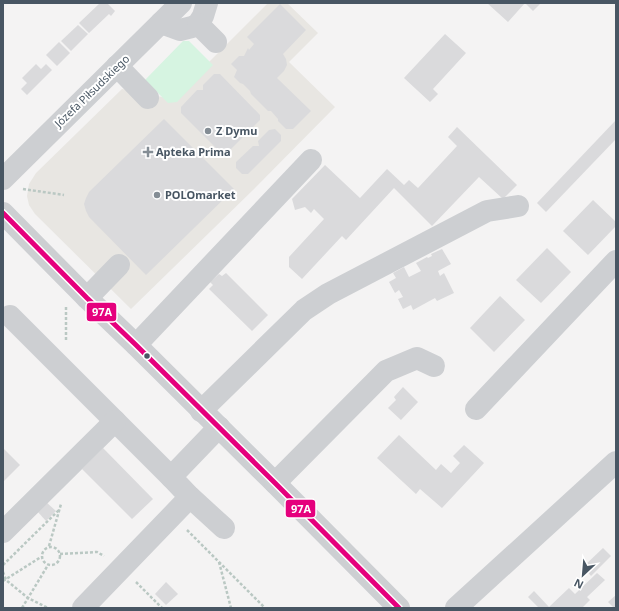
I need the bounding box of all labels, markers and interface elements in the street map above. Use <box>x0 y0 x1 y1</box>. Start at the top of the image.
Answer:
street label: Józefa Piłsudskiego <box>50 51 133 131</box>
place label: Z Dymu <box>216 123 257 138</box>
marker: Z Dymu <box>203 126 213 136</box>
place label: Apteka Prima <box>156 144 231 159</box>
marker: Apteka Prima <box>143 147 153 157</box>
place label: POLOmarket <box>165 187 236 202</box>
marker: POLOmarket <box>152 190 162 200</box>
line badge: 97A <box>86 302 117 322</box>
text: 97A <box>92 304 112 319</box>
unlabelled marker <box>142 351 152 361</box>
line badge: 97A <box>285 499 316 518</box>
text: 97A <box>291 501 311 516</box>
north arrow <box>563 555 603 595</box>
text: N <box>571 576 586 593</box>

